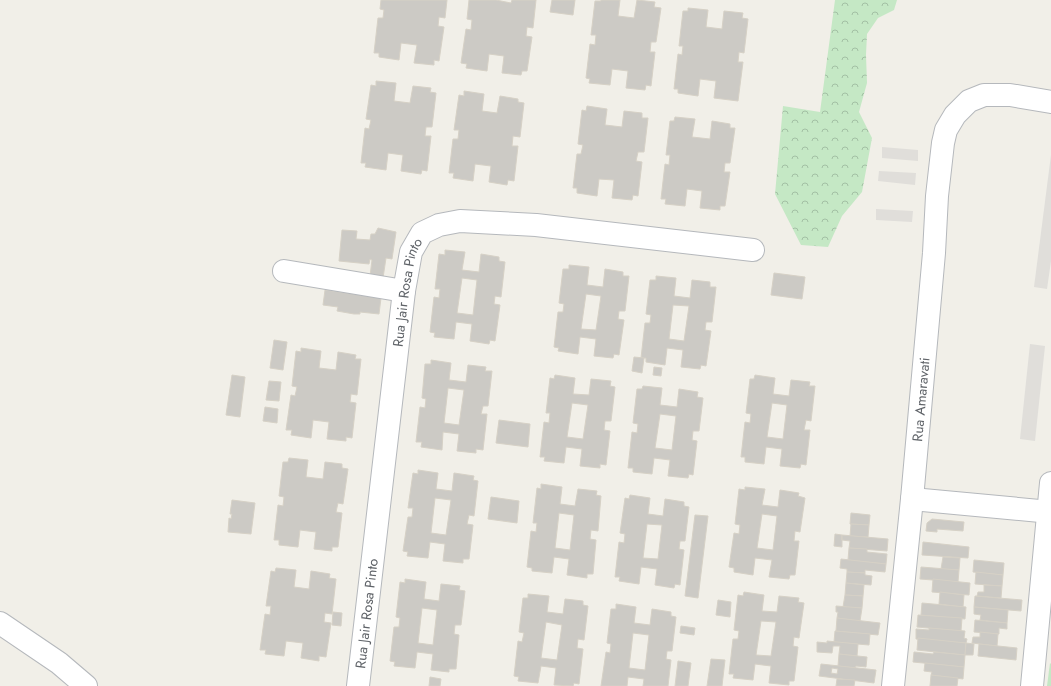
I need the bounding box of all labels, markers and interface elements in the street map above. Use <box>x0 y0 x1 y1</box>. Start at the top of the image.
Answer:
street label: Rua Jair Rosa Pinto <box>388 234 427 348</box>
street label: Rua Amaravati <box>907 356 935 442</box>
street label: Rua Jair Rosa Pinto <box>350 557 383 670</box>

